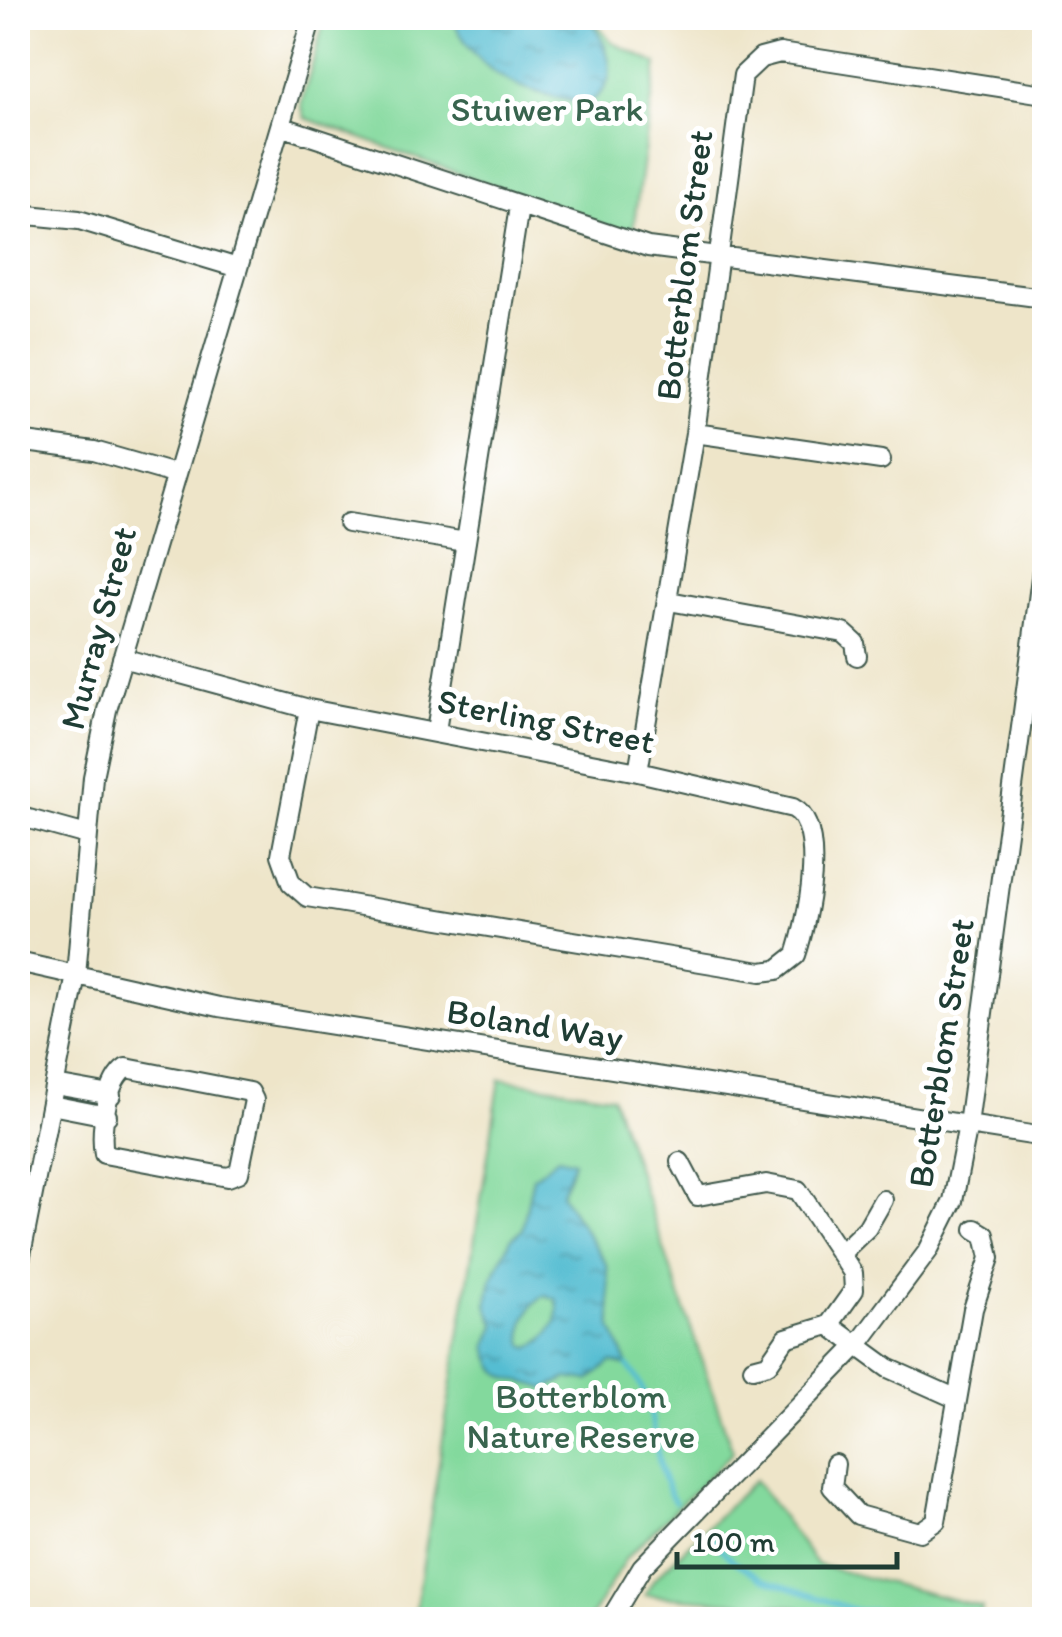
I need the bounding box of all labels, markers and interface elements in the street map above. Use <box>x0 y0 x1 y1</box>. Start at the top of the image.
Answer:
park label: Stuiwer Park <box>451 88 643 130</box>
street label: Botterblom Street <box>647 127 721 403</box>
street label: Murray Street <box>51 522 145 734</box>
street label: Sterling Street <box>434 679 658 763</box>
street label: Botterblom Street <box>899 915 983 1191</box>
street label: Boland Way <box>444 989 626 1059</box>
park label: Botterblom Nature Reserve <box>467 1375 695 1457</box>
scale bar <box>677 1507 897 1569</box>
text: 100 m <box>692 1523 775 1560</box>

